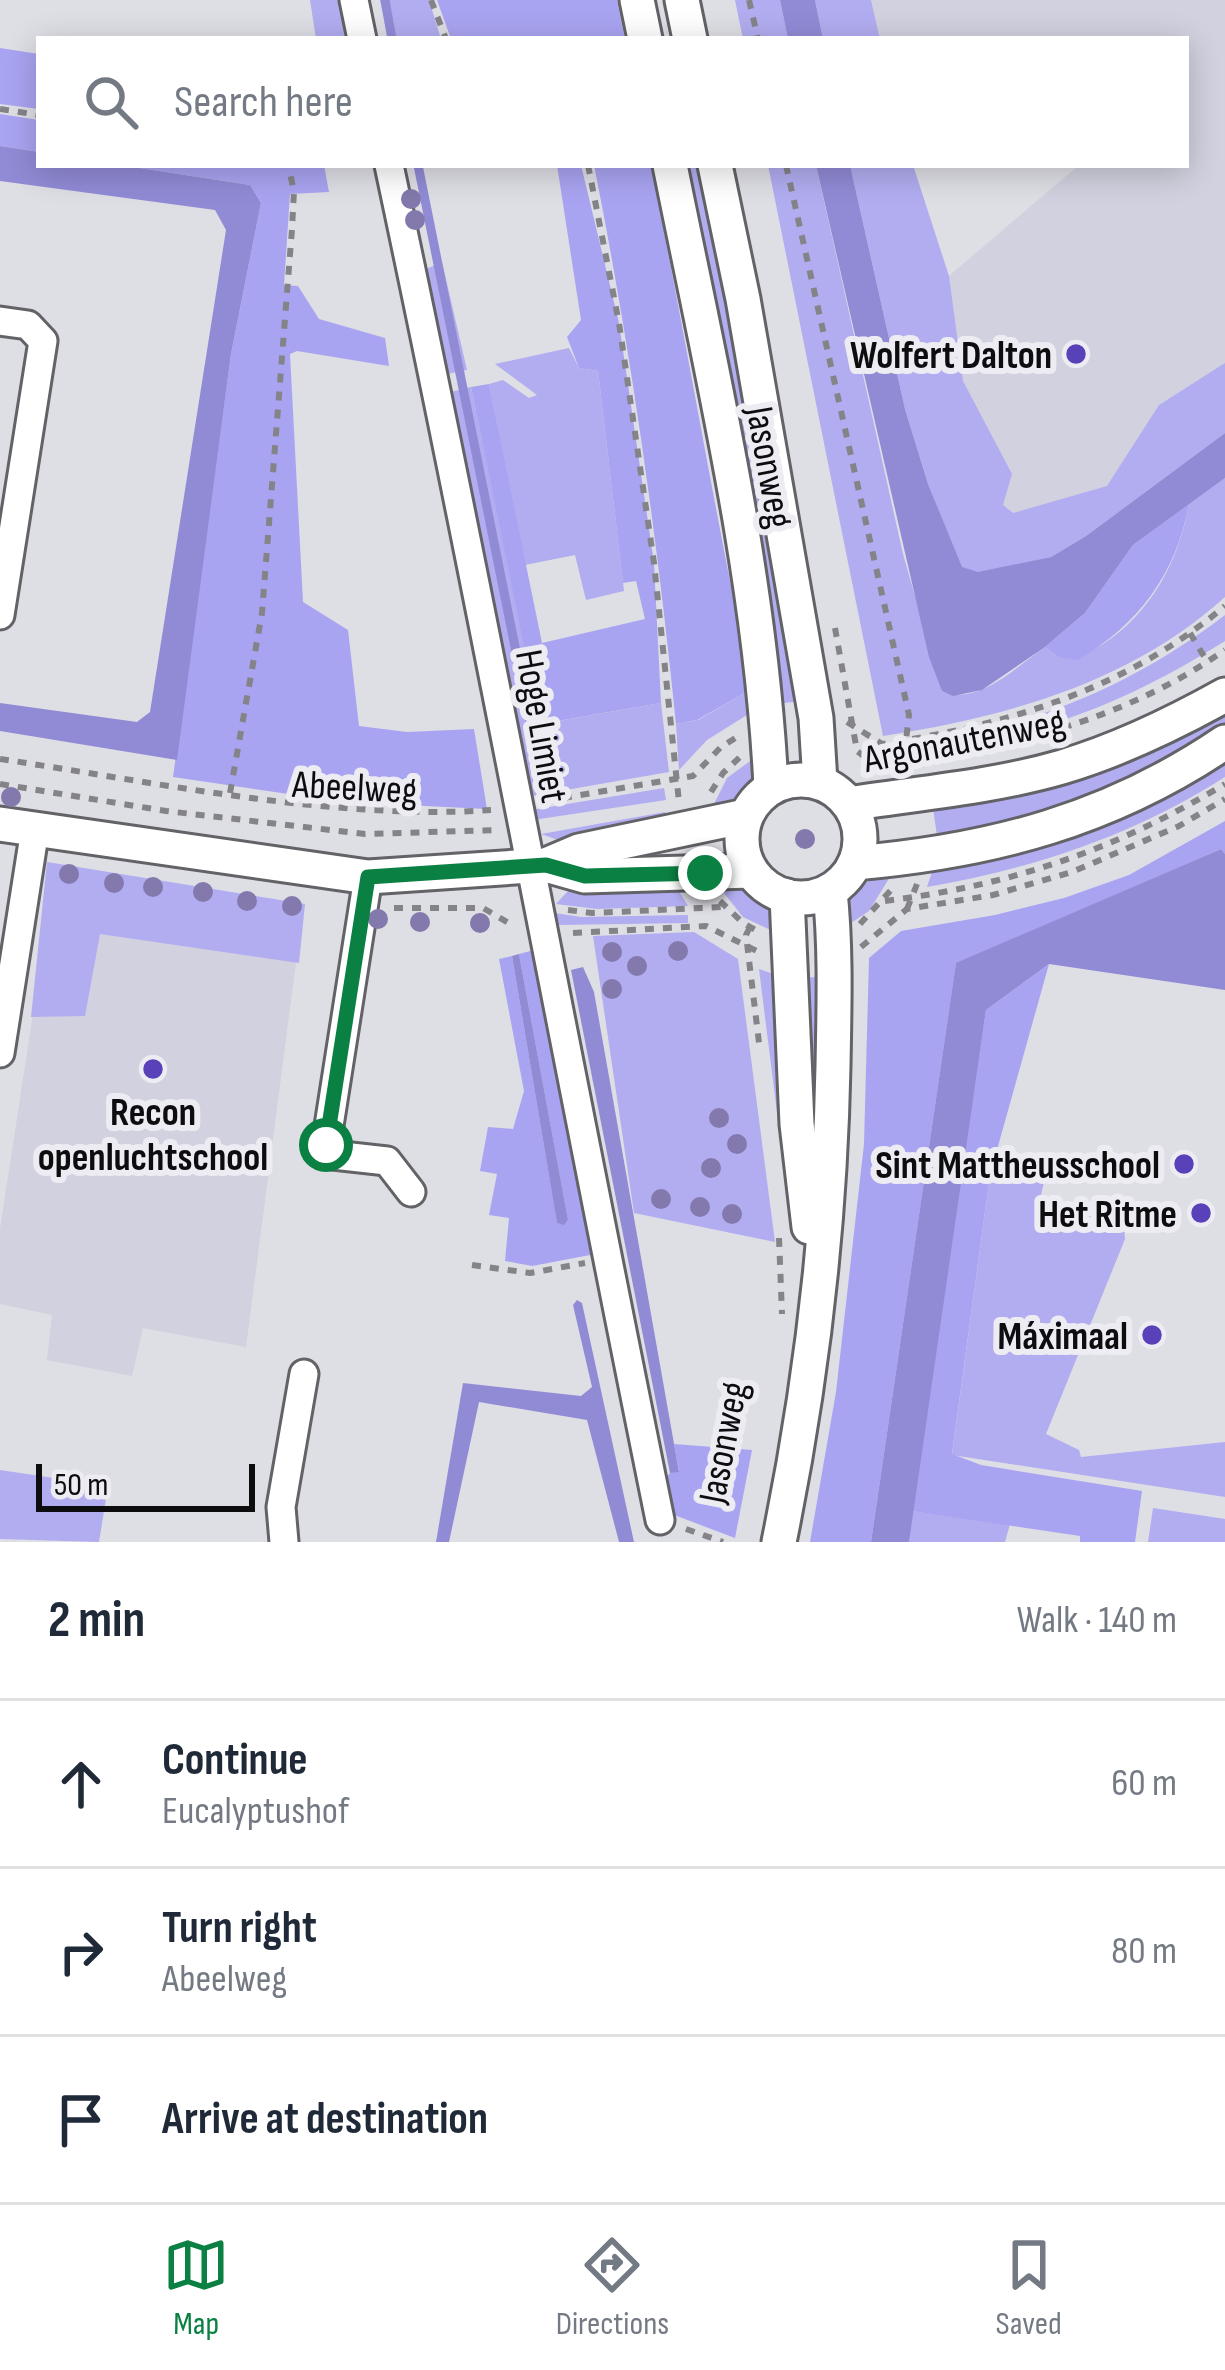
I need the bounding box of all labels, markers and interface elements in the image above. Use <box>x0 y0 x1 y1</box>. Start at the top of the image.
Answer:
search box <box>36 36 1189 168</box>
icon: search <box>78 69 144 135</box>
text: Search here <box>174 75 353 130</box>
place label: Wolfert Dalton <box>850 333 1052 380</box>
marker: Wolfert Dalton <box>1063 341 1089 367</box>
street label: Jasonweg <box>735 402 802 532</box>
street label: Hoge Limiet <box>504 646 577 807</box>
street label: Argonautenweg <box>859 699 1069 784</box>
street label: Abeelweg <box>290 762 418 815</box>
route end <box>678 846 732 900</box>
marker: Recon openluchtschool <box>140 1056 166 1082</box>
place label: Recon openluchtschool <box>38 1090 268 1182</box>
route start <box>299 1118 353 1172</box>
place label: Sint Mattheusschool <box>875 1143 1160 1190</box>
marker: Sint Mattheusschool <box>1171 1151 1197 1177</box>
place label: Het Ritme <box>1038 1192 1177 1239</box>
marker: Het Ritme <box>1188 1200 1214 1226</box>
place label: Máximaal <box>998 1314 1128 1361</box>
marker: Máximaal <box>1139 1322 1165 1348</box>
street label: Jasonweg <box>689 1378 759 1508</box>
scale bar <box>36 1458 255 1511</box>
text: 50 m <box>54 1465 108 1505</box>
text: 2 min <box>48 1590 145 1651</box>
text: Walk · 140 m <box>1017 1597 1177 1644</box>
text: Continue <box>162 1733 308 1788</box>
icon: ahead <box>48 1751 114 1817</box>
text: 60 m <box>1111 1760 1177 1807</box>
text: Eucalyptushof <box>162 1788 349 1835</box>
text: Turn right <box>162 1901 317 1956</box>
icon: right <box>48 1919 114 1985</box>
text: 80 m <box>1111 1928 1177 1975</box>
text: Abeelweg <box>162 1956 287 2003</box>
icon: arrive <box>48 2087 114 2153</box>
text: Arrive at destination <box>162 2092 488 2147</box>
tab: Map <box>163 2232 229 2344</box>
tab: Directions <box>556 2232 669 2344</box>
tab: Saved <box>996 2232 1062 2344</box>

